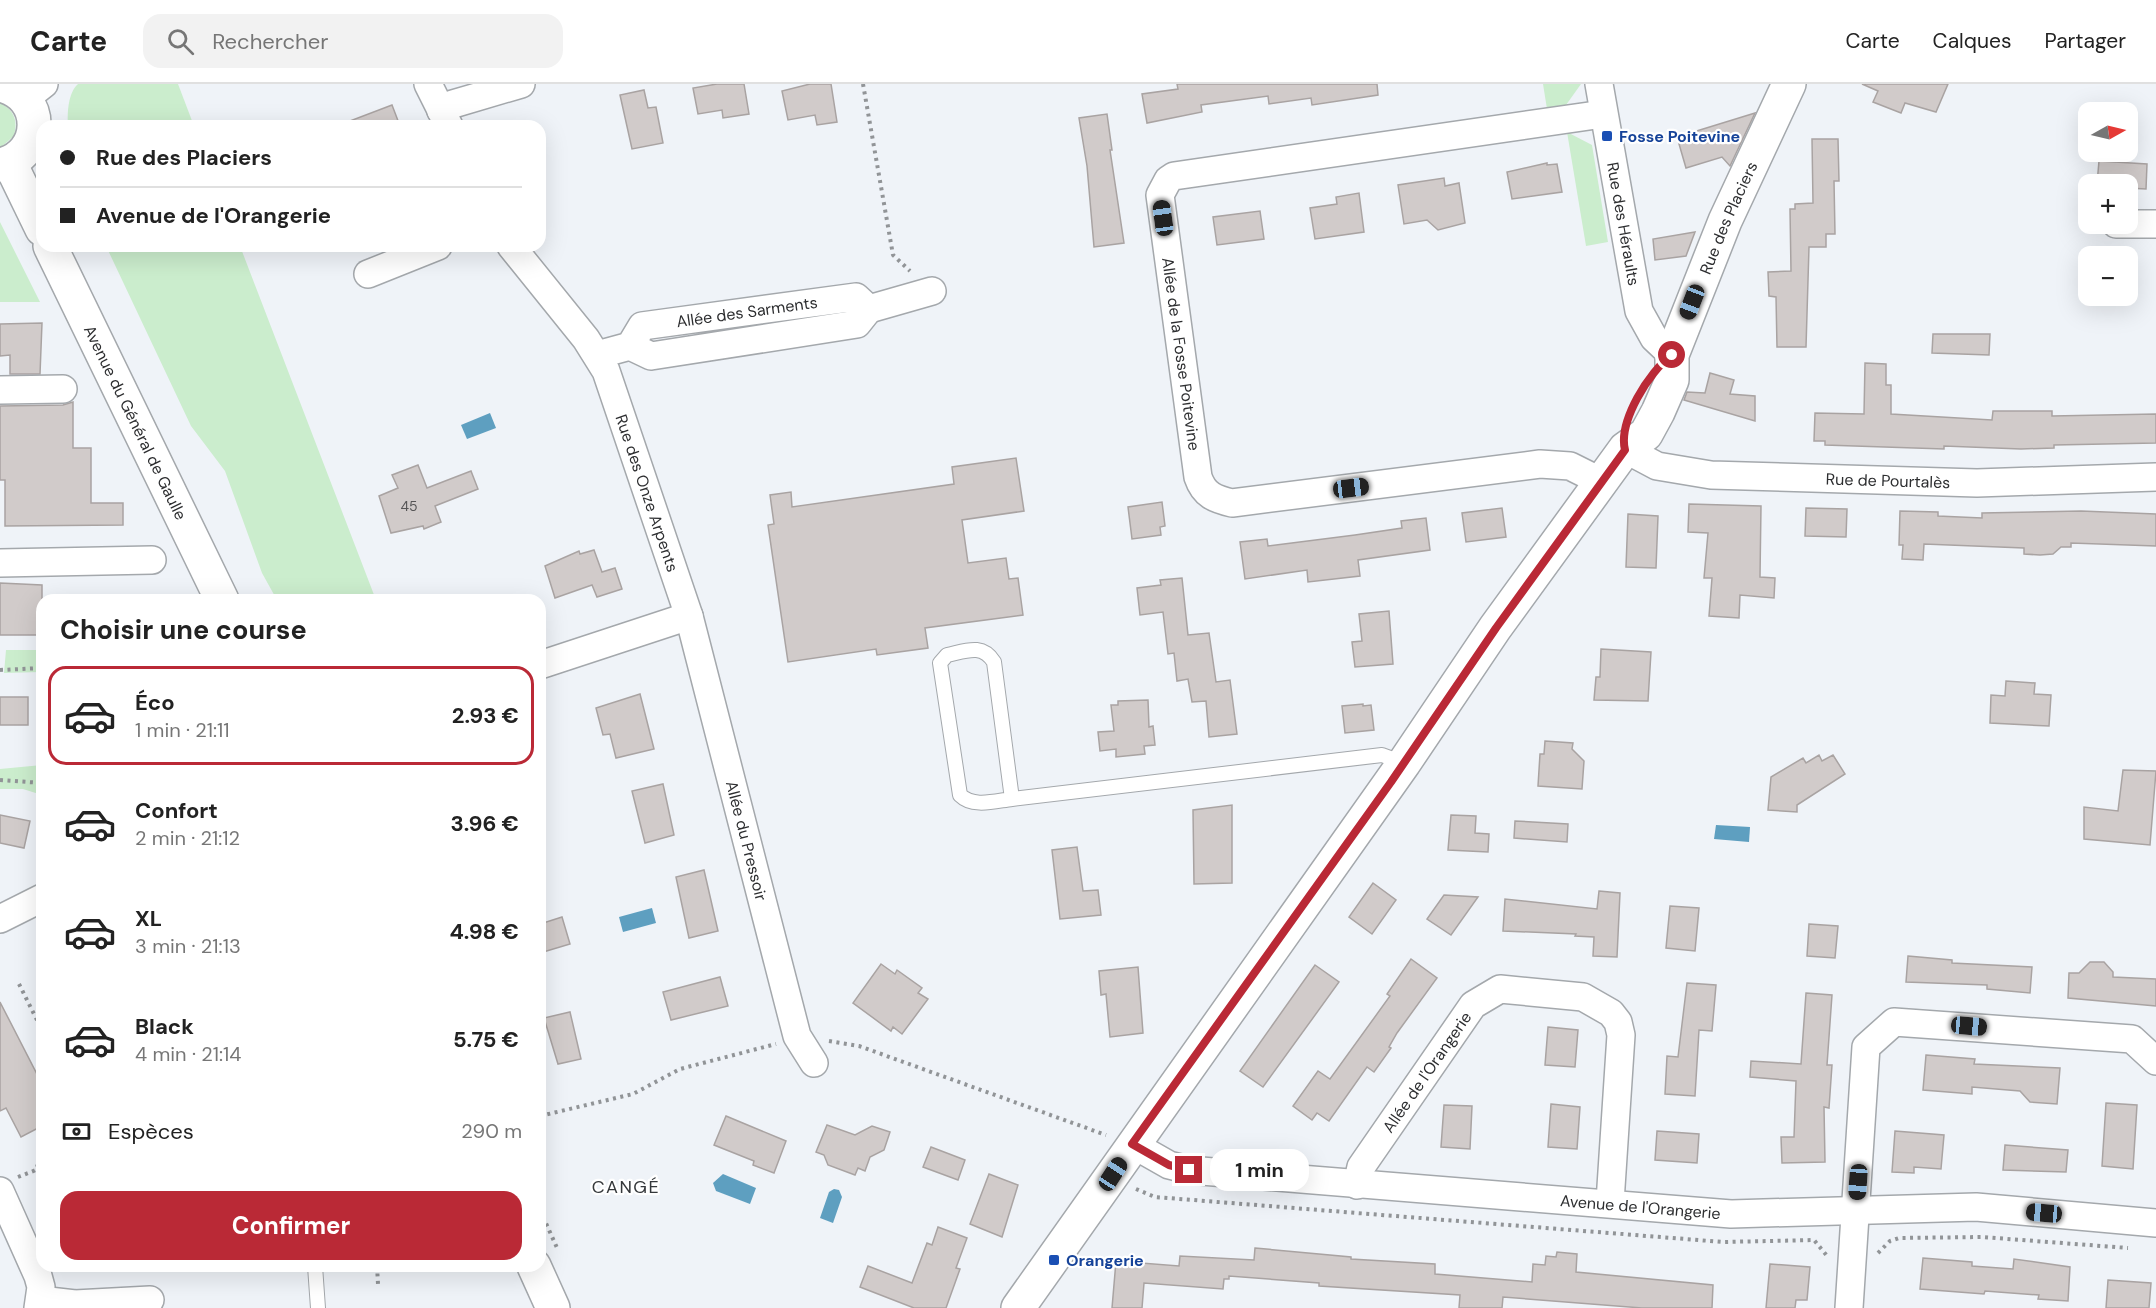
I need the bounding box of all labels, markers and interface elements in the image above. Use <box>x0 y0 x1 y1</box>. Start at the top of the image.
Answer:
search box <box>143 14 563 68</box>
text: Carte <box>30 23 107 60</box>
icon: search <box>164 25 197 58</box>
text: Rechercher <box>212 27 328 56</box>
text: Carte <box>1845 27 1900 55</box>
text: Calques <box>1933 27 2011 55</box>
text: Partager <box>2044 27 2126 55</box>
north arrow <box>2078 102 2138 162</box>
map controls <box>2078 102 2138 306</box>
place label: Fosse Poitevine <box>1619 126 1740 147</box>
marker: Fosse Poitevine <box>1600 129 1614 143</box>
text: Rue des Placiers <box>96 143 272 172</box>
street label: Rue des Placiers <box>1695 158 1762 277</box>
street label: Rue des Héraults <box>1602 160 1645 287</box>
button: + <box>2078 174 2138 234</box>
car <box>1152 199 1174 237</box>
text: Avenue de l'Orangerie <box>96 201 331 230</box>
button: − <box>2078 246 2138 306</box>
street label: Allée de la Fosse Poitevine <box>1157 256 1205 452</box>
car <box>1677 282 1707 322</box>
street label: Allée des Sarments <box>675 292 819 332</box>
street label: Avenue du Général de Gaulle <box>79 322 192 523</box>
route start <box>1658 341 1685 368</box>
street label: Rue des Onze Arpents <box>611 411 684 574</box>
street label: Rue de Pourtalès <box>1825 468 1951 493</box>
car <box>1332 477 1370 499</box>
house number: 45 <box>400 497 418 515</box>
text: Choisir une course <box>60 612 307 647</box>
text: Éco <box>135 688 175 717</box>
icon: car <box>63 689 117 743</box>
text: 2.93 € <box>452 701 519 730</box>
text: 1 min · 21:11 <box>135 717 230 743</box>
street label: Allée du Pressoir <box>721 778 772 903</box>
text: Confort <box>135 796 218 825</box>
icon: car <box>63 797 117 851</box>
text: 3.96 € <box>450 809 519 838</box>
text: 2 min · 21:12 <box>135 825 240 851</box>
text: XL <box>135 904 162 933</box>
icon: car <box>63 905 117 959</box>
text: 4.98 € <box>450 917 519 946</box>
text: 3 min · 21:13 <box>135 933 241 959</box>
street label: Allée de l'Orangerie <box>1378 1007 1476 1137</box>
text: Black <box>135 1012 194 1041</box>
icon: car <box>63 1013 117 1067</box>
car <box>1950 1015 1988 1037</box>
text: 5.75 € <box>453 1025 519 1054</box>
text: 4 min · 21:14 <box>135 1041 241 1067</box>
icon: cash <box>60 1115 93 1148</box>
text: Espèces <box>108 1117 194 1146</box>
text: 290 m <box>461 1118 522 1144</box>
callout: 1 min <box>1210 1149 1309 1191</box>
car <box>1096 1154 1130 1194</box>
route end <box>1175 1156 1202 1183</box>
text: 1 min <box>1235 1157 1284 1183</box>
car <box>1848 1163 1868 1201</box>
district label: CANGÉ <box>592 1175 660 1199</box>
street label: Avenue de l'Orangerie <box>1559 1190 1721 1224</box>
button: Confirmer <box>60 1191 522 1260</box>
car <box>2025 1202 2063 1224</box>
place label: Orangerie <box>1066 1250 1144 1271</box>
marker: Orangerie <box>1047 1253 1061 1267</box>

